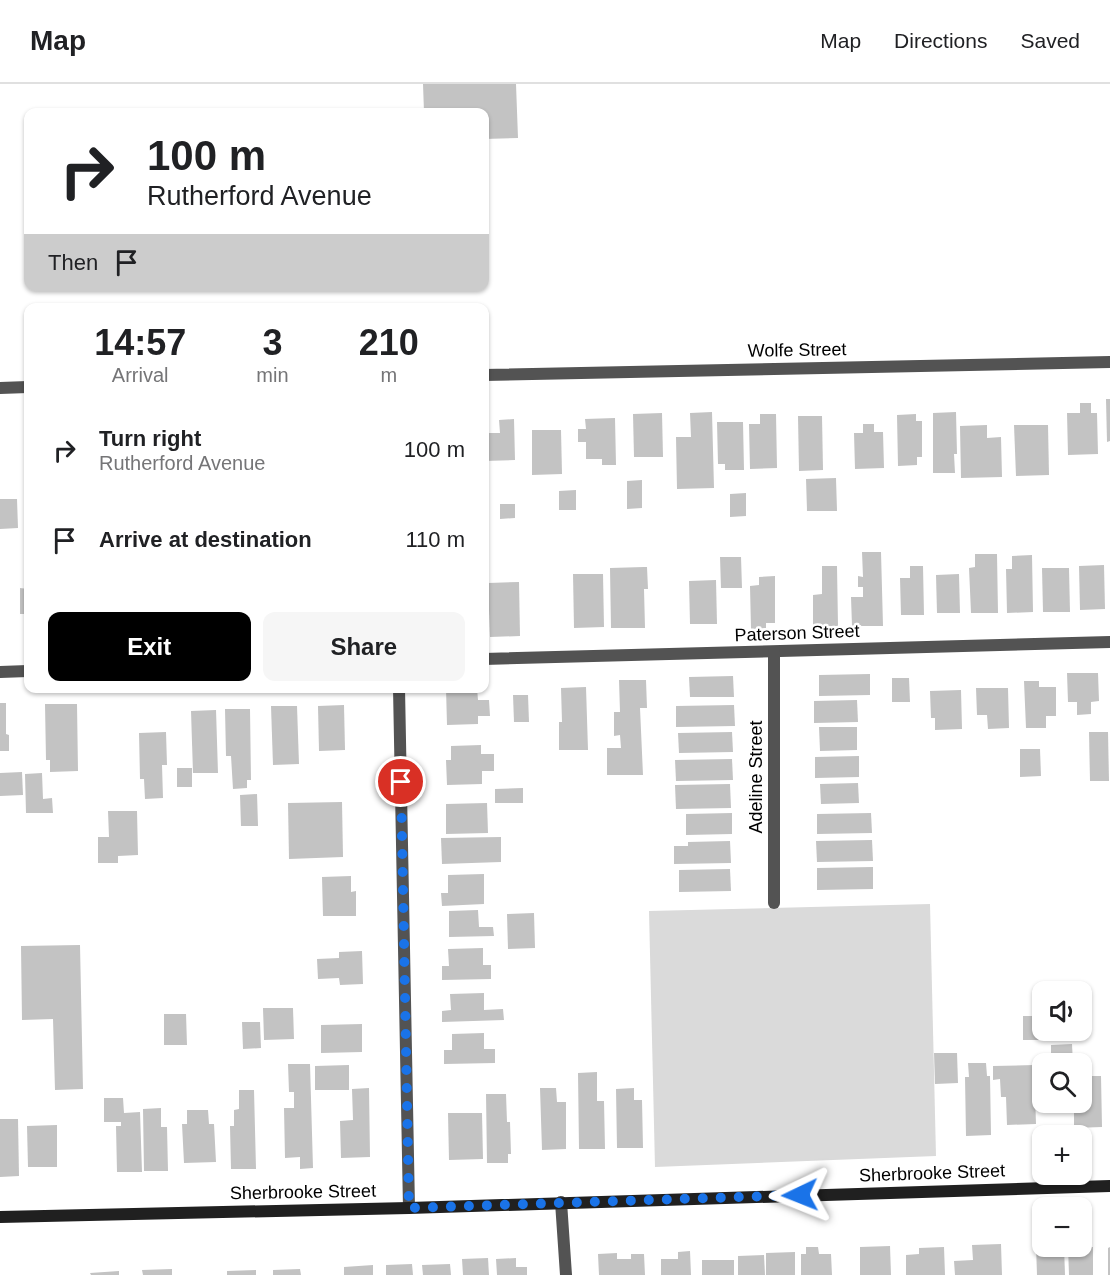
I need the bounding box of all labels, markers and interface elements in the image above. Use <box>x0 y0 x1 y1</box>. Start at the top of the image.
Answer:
text: Map <box>30 25 86 56</box>
text: Map <box>820 29 861 52</box>
text: Directions <box>894 29 987 52</box>
text: Saved <box>1020 29 1080 52</box>
icon: right <box>48 132 126 210</box>
text: 100 m <box>147 132 266 179</box>
text: Rutherford Avenue <box>147 181 372 211</box>
icon: arrive <box>110 246 143 279</box>
text: Then <box>48 250 98 275</box>
text: 14:57 <box>94 322 186 363</box>
text: 3 <box>262 322 282 363</box>
text: 210 <box>359 322 419 363</box>
street label: Wolfe Street <box>747 339 847 361</box>
text: Arrival <box>112 364 169 386</box>
text: min <box>256 364 289 386</box>
text: m <box>380 364 397 386</box>
text: Turn right <box>99 426 201 451</box>
icon: right <box>48 434 81 467</box>
text: 100 m <box>404 437 465 462</box>
text: Rutherford Avenue <box>99 452 265 474</box>
icon: arrive <box>48 524 81 557</box>
text: Arrive at destination <box>99 527 312 552</box>
text: 110 m <box>405 527 465 552</box>
button: Exit <box>48 612 251 681</box>
button: Share <box>263 612 465 681</box>
street label: Paterson Street <box>734 621 860 645</box>
street label: Adeline Street <box>746 720 766 834</box>
pin <box>375 756 426 807</box>
icon: arrive <box>384 765 417 798</box>
map controls <box>1032 981 1092 1257</box>
button: sound <box>1032 981 1092 1041</box>
button: search <box>1032 1053 1092 1113</box>
button: + <box>1032 1125 1092 1185</box>
street label: Sherbrooke Street <box>859 1160 1005 1186</box>
position arrow <box>768 1163 832 1227</box>
street label: Sherbrooke Street <box>230 1181 376 1203</box>
button: − <box>1032 1197 1092 1257</box>

